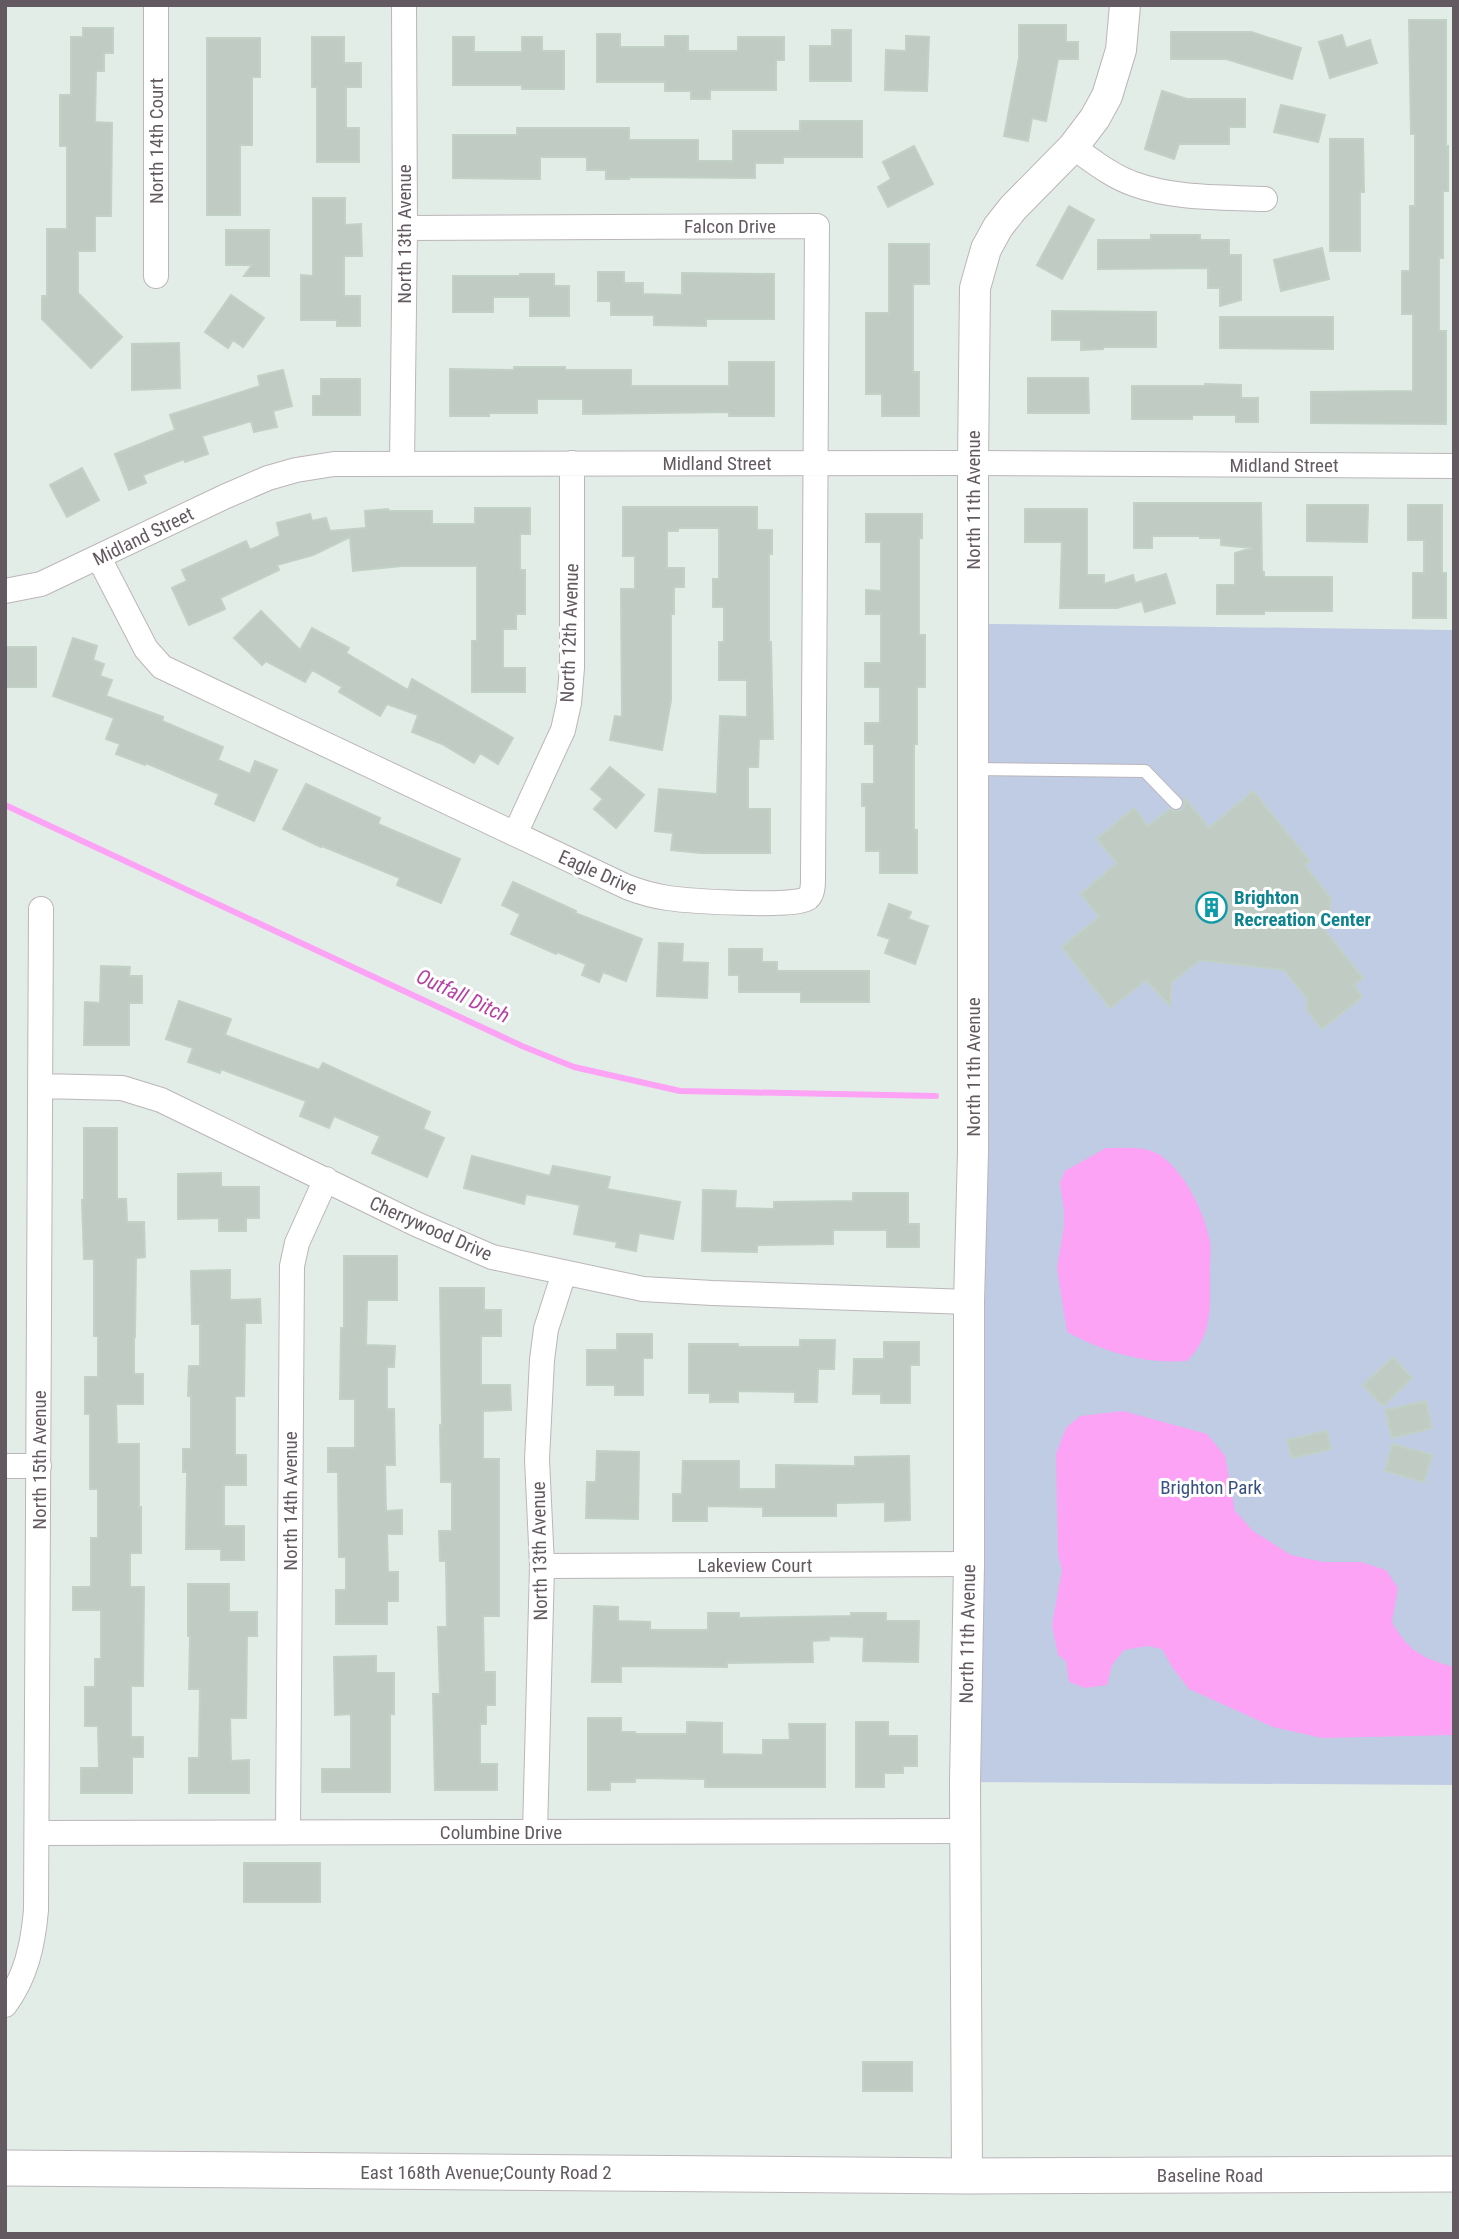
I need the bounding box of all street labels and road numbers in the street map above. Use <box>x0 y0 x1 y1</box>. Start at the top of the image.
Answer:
street label: North 14th Court <box>145 78 168 204</box>
street label: North 13th Avenue <box>393 164 416 304</box>
street label: Falcon Drive <box>684 215 776 238</box>
street label: North 11th Avenue <box>962 430 985 570</box>
street label: Midland Street <box>662 452 772 475</box>
street label: Midland Street <box>1229 454 1339 477</box>
street label: Midland Street <box>89 502 197 571</box>
street label: North 12th Avenue <box>556 563 583 703</box>
street label: Eagle Drive <box>555 845 641 900</box>
street label: North 11th Avenue <box>962 997 985 1137</box>
street label: Cherrywood Drive <box>366 1191 496 1266</box>
street label: North 15th Avenue <box>28 1390 51 1530</box>
street label: North 14th Avenue <box>279 1431 302 1571</box>
street label: North 13th Avenue <box>527 1481 552 1621</box>
street label: Lakeview Court <box>698 1554 812 1577</box>
street label: North 11th Avenue <box>955 1564 980 1704</box>
street label: Columbine Drive <box>440 1821 562 1844</box>
street label: East 168th Avenue;County Road 2 <box>360 2161 612 2184</box>
street label: Baseline Road <box>1157 2164 1263 2187</box>

